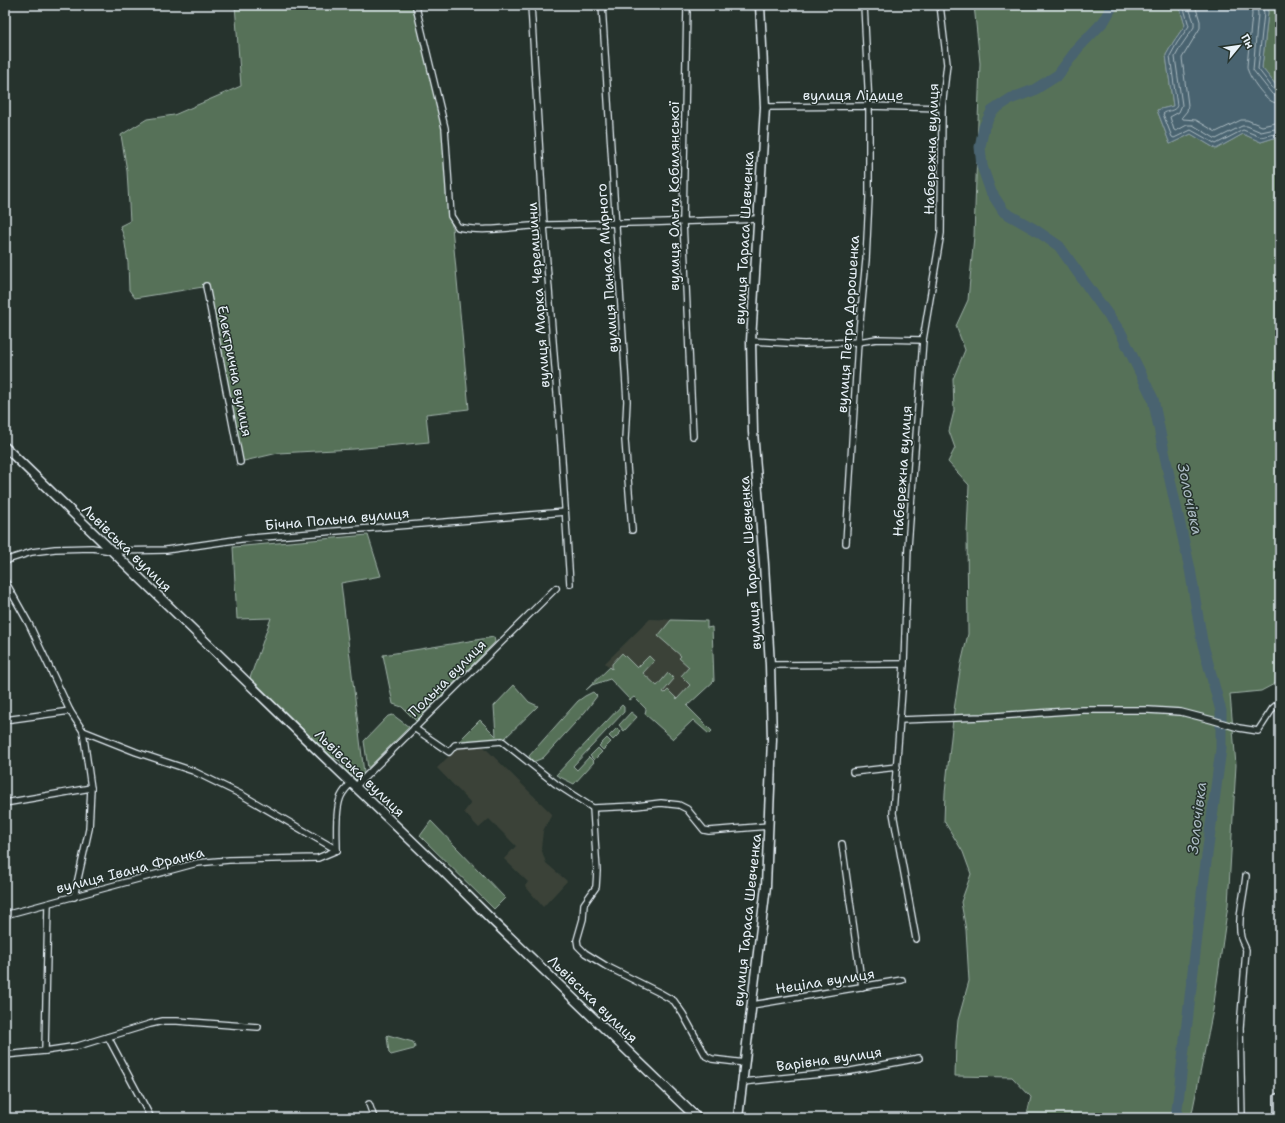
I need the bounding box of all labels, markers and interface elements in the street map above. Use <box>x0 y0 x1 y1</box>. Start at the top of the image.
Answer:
north arrow <box>1219 26 1259 66</box>
text: Пн <box>1237 31 1257 51</box>
street label: Набережна вулиця <box>920 83 942 215</box>
street label: вулиця Лідице <box>803 86 903 104</box>
street label: вулиця Ольги Кобилянської <box>665 100 683 291</box>
street label: вулиця Тараса Шевченка <box>730 150 758 325</box>
street label: вулиця Панаса Мирного <box>592 183 622 353</box>
street label: вулиця Марка Черемшини <box>523 202 553 388</box>
street label: вулиця Петра Дорошенка <box>833 234 863 413</box>
street label: Електрична вулиця <box>213 304 257 438</box>
street label: Набережна вулиця <box>888 405 916 537</box>
water label: Золочівка <box>1173 461 1207 537</box>
street label: вулиця Тараса Шевченка <box>735 475 765 650</box>
street label: Львівська вулиця <box>78 500 176 596</box>
street label: Бічна Польна вулиця <box>264 504 410 534</box>
street label: Польна вулиця <box>404 635 490 721</box>
street label: Львівська вулиця <box>311 725 409 821</box>
water label: Золочівка <box>1183 781 1211 855</box>
street label: вулиця Тараса Шевченка <box>729 832 765 1007</box>
street label: вулиця Івана Франка <box>54 843 206 897</box>
street label: Львівська вулиця <box>544 951 642 1047</box>
street label: Неціла вулиця <box>774 964 876 998</box>
street label: Варівна вулиця <box>775 1043 883 1075</box>

